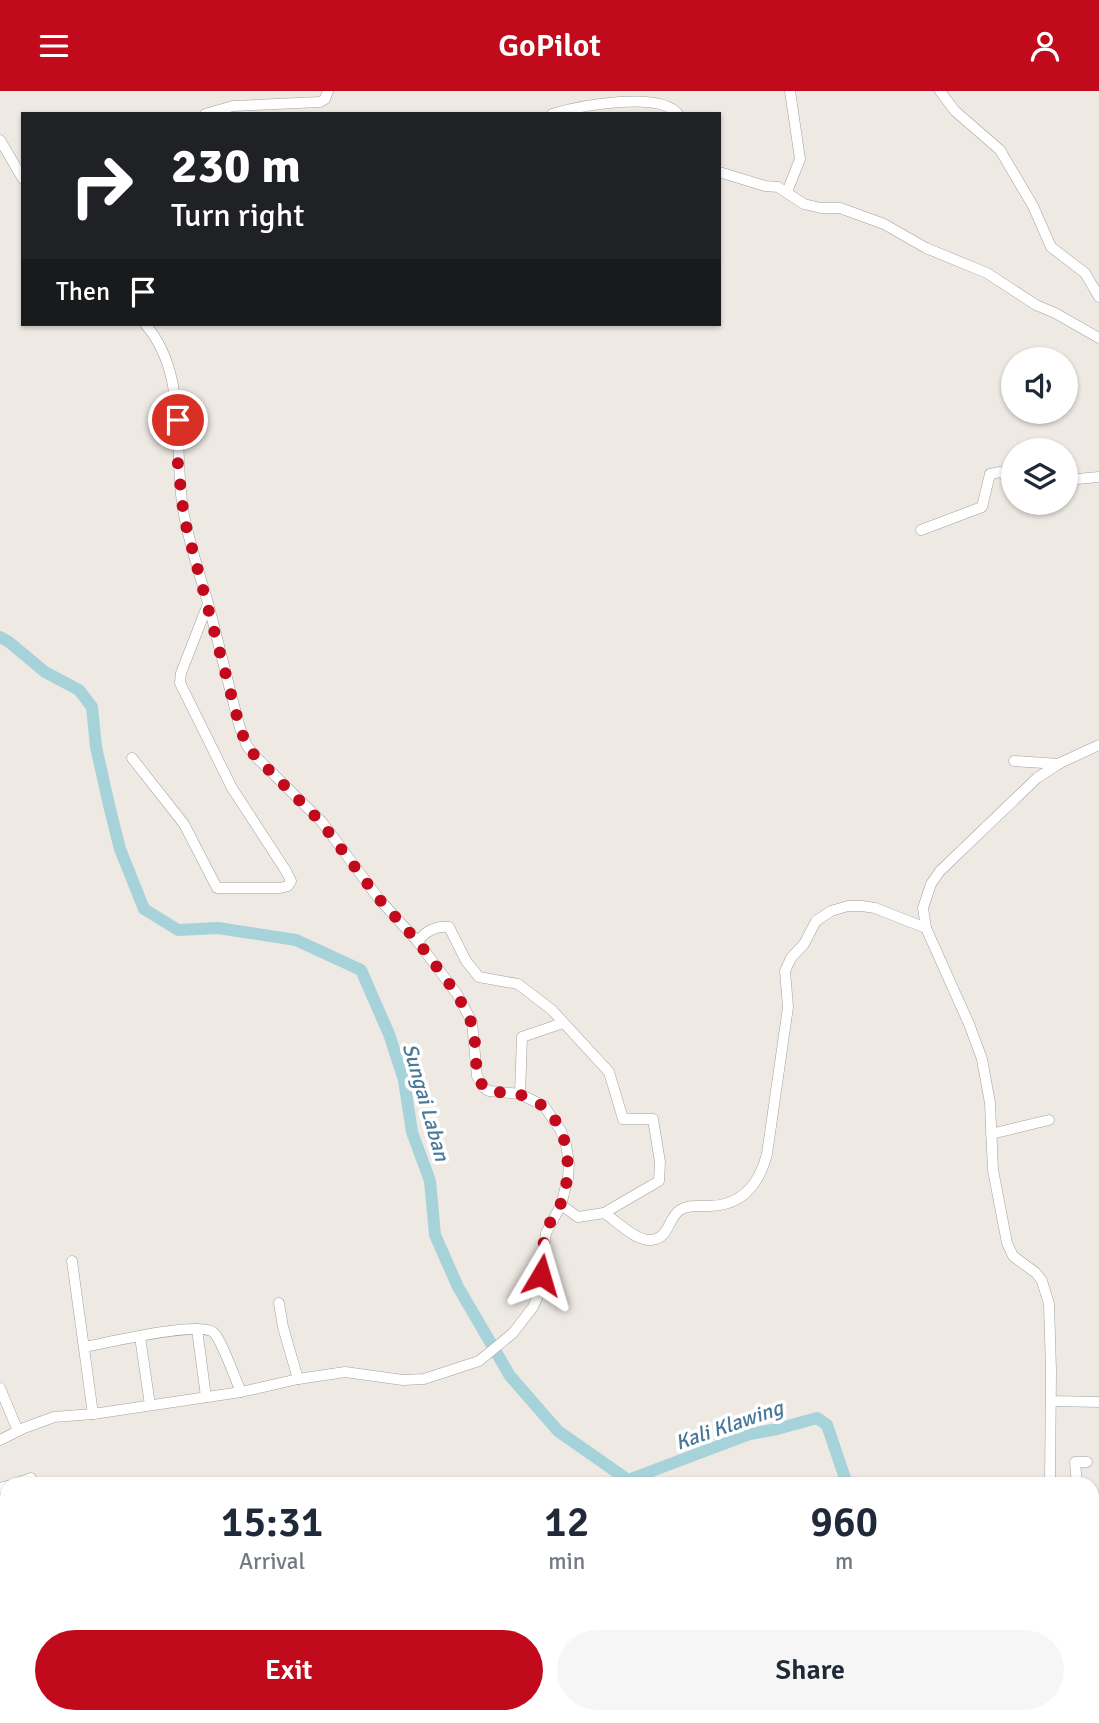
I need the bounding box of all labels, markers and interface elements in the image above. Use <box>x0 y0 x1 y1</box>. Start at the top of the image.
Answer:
text: GoPilot <box>498 26 601 65</box>
icon: menu <box>35 27 73 65</box>
icon: person <box>1026 27 1064 65</box>
text: 230 m <box>171 136 301 196</box>
icon: right <box>56 140 147 231</box>
text: Turn right <box>171 196 304 235</box>
icon: arrive <box>124 273 162 311</box>
text: Then <box>56 276 110 308</box>
map controls <box>1001 347 1078 515</box>
button: sound <box>1001 347 1078 424</box>
pin <box>148 390 208 450</box>
icon: arrive <box>159 401 197 439</box>
button: layers <box>1001 438 1078 515</box>
water label: Sungai Laban <box>397 1040 455 1164</box>
position arrow <box>504 1238 578 1312</box>
water label: Kali Klawing <box>672 1394 788 1456</box>
text: 15:31 <box>221 1497 323 1548</box>
text: 12 <box>544 1497 589 1548</box>
text: 960 <box>810 1497 878 1548</box>
text: Arrival <box>239 1547 305 1576</box>
text: min <box>548 1547 585 1576</box>
text: m <box>835 1547 853 1576</box>
button: Exit <box>35 1630 543 1710</box>
button: Share <box>557 1630 1064 1710</box>

